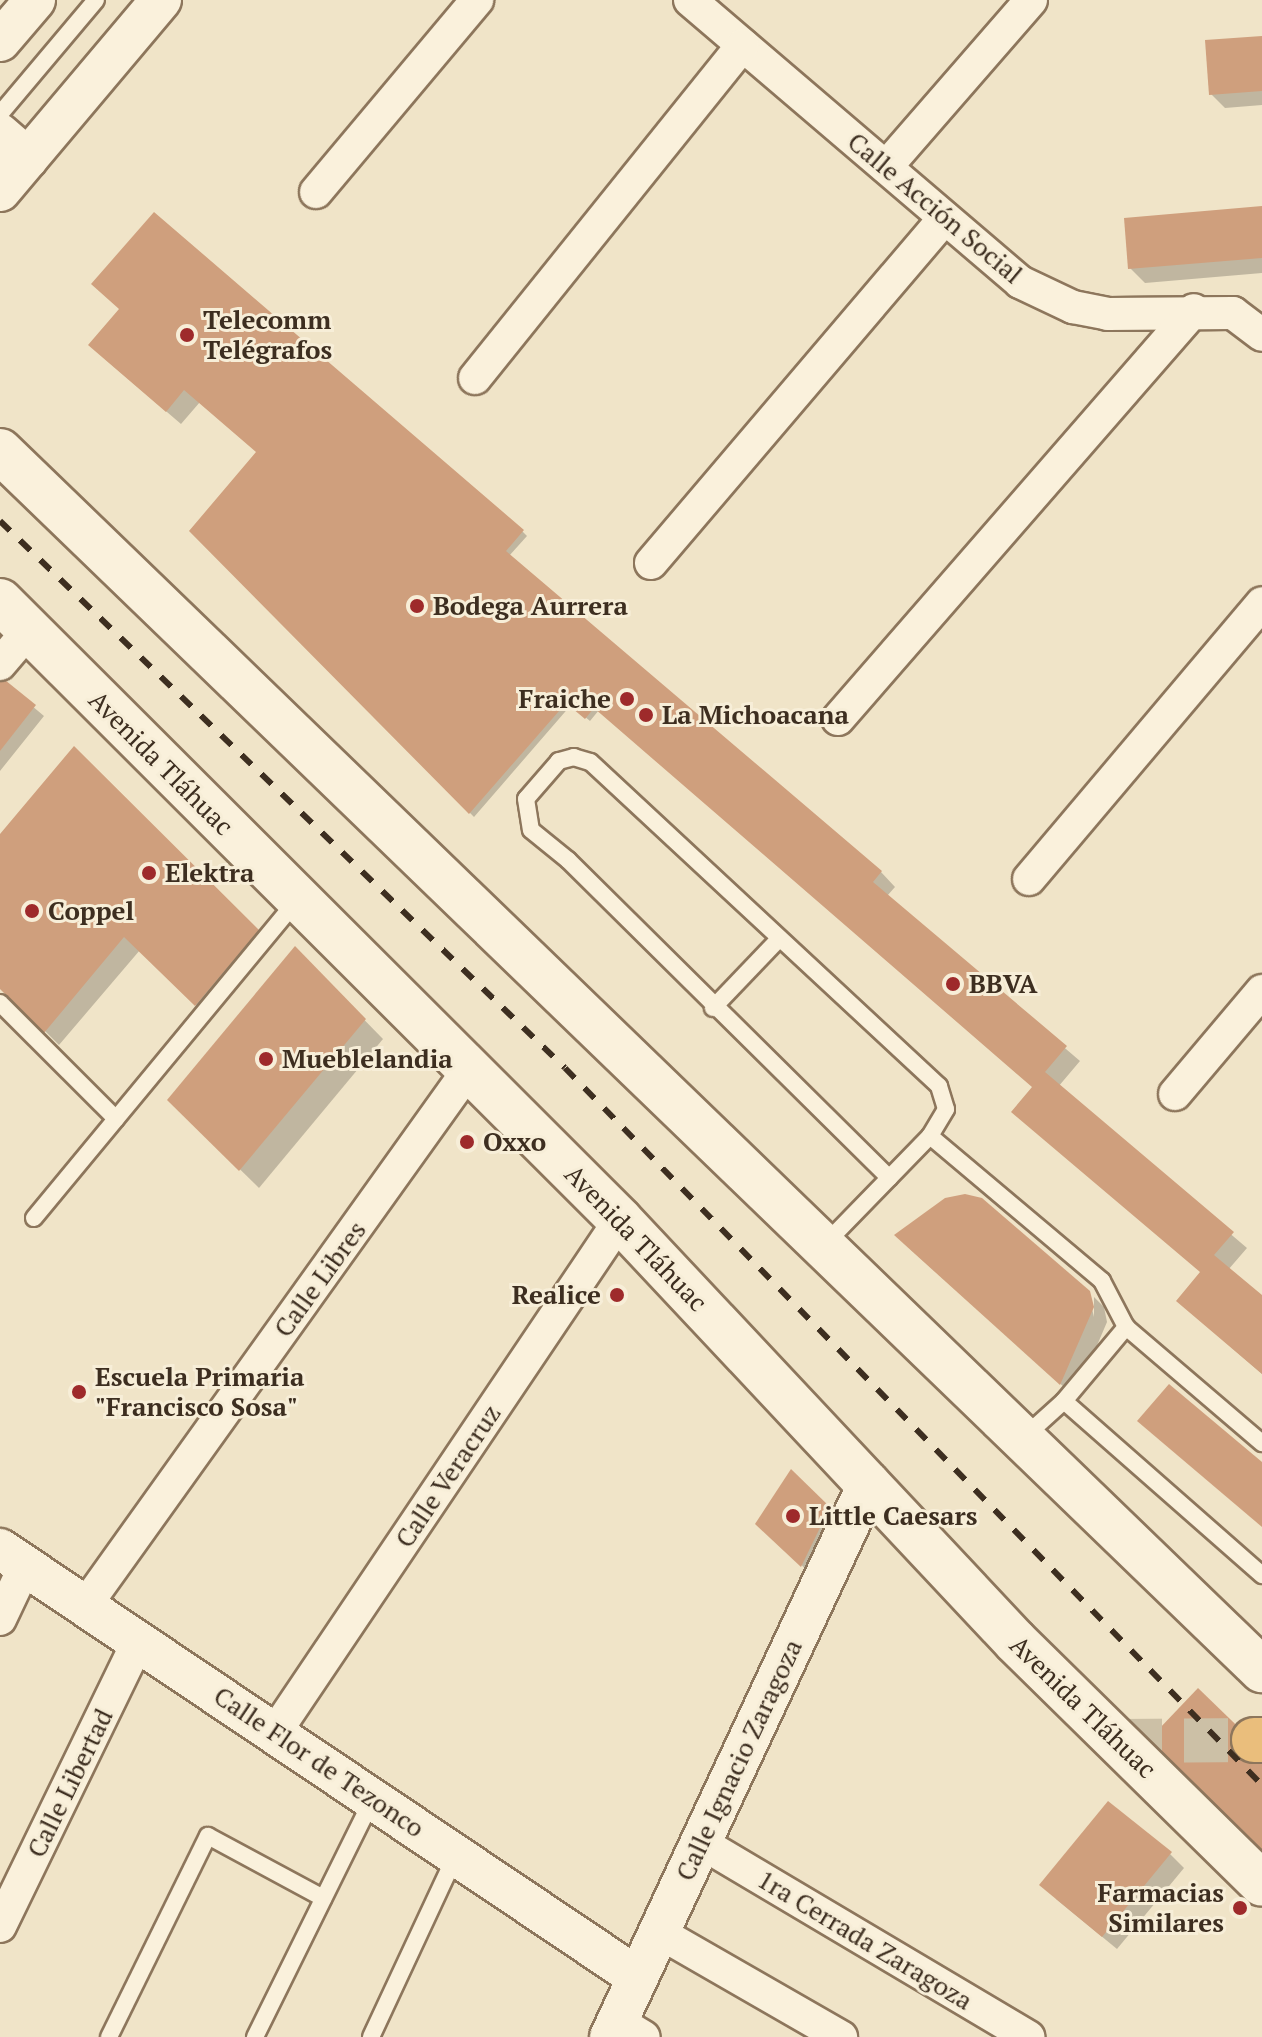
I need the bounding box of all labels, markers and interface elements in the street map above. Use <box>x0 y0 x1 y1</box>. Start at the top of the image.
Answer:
street label: Calle Acción Social <box>841 126 1029 290</box>
place label: Telecomm Telégrafos <box>203 304 332 366</box>
marker: Telecomm Telégrafos <box>178 326 196 344</box>
place label: Bodega Aurrera <box>433 590 628 622</box>
marker: Bodega Aurrera <box>408 597 426 615</box>
place label: Fraiche <box>519 683 611 715</box>
street label: Avenida Tláhuac <box>82 684 240 842</box>
marker: Fraiche <box>618 690 636 708</box>
place label: La Michoacana <box>662 699 849 731</box>
marker: La Michoacana <box>637 706 655 724</box>
place label: Elektra <box>165 857 254 889</box>
marker: Elektra <box>140 864 158 882</box>
place label: Coppel <box>48 895 134 927</box>
marker: Coppel <box>23 902 41 920</box>
place label: BBVA <box>969 968 1037 1000</box>
marker: BBVA <box>944 975 962 993</box>
place label: Mueblelandia <box>282 1043 453 1075</box>
marker: Mueblelandia <box>257 1050 275 1068</box>
place label: Oxxo <box>483 1126 546 1158</box>
marker: Oxxo <box>458 1133 476 1151</box>
street label: Avenida Tláhuac <box>558 1158 714 1318</box>
street label: Calle Libres <box>268 1215 372 1343</box>
place label: Realice <box>512 1279 601 1311</box>
marker: Realice <box>608 1286 626 1304</box>
place label: Escuela Primaria "Francisco Sosa" <box>95 1361 304 1422</box>
marker: Escuela Primaria "Francisco Sosa" <box>70 1383 88 1401</box>
street label: Calle Veracruz <box>389 1398 507 1554</box>
place label: Little Caesars <box>809 1500 978 1532</box>
marker: Little Caesars <box>784 1507 802 1525</box>
street label: Avenida Tláhuac <box>1003 1629 1163 1785</box>
street label: Calle Ignacio Zaragoza <box>669 1634 809 1886</box>
street label: Calle Flor de Tezonco <box>208 1680 430 1844</box>
street label: Calle Libertad <box>21 1704 119 1862</box>
street label: 1ra Cerrada Zaragoza <box>752 1864 978 2016</box>
place label: Farmacias Similares <box>1097 1877 1224 1938</box>
marker: Farmacias Similares <box>1231 1899 1249 1917</box>

